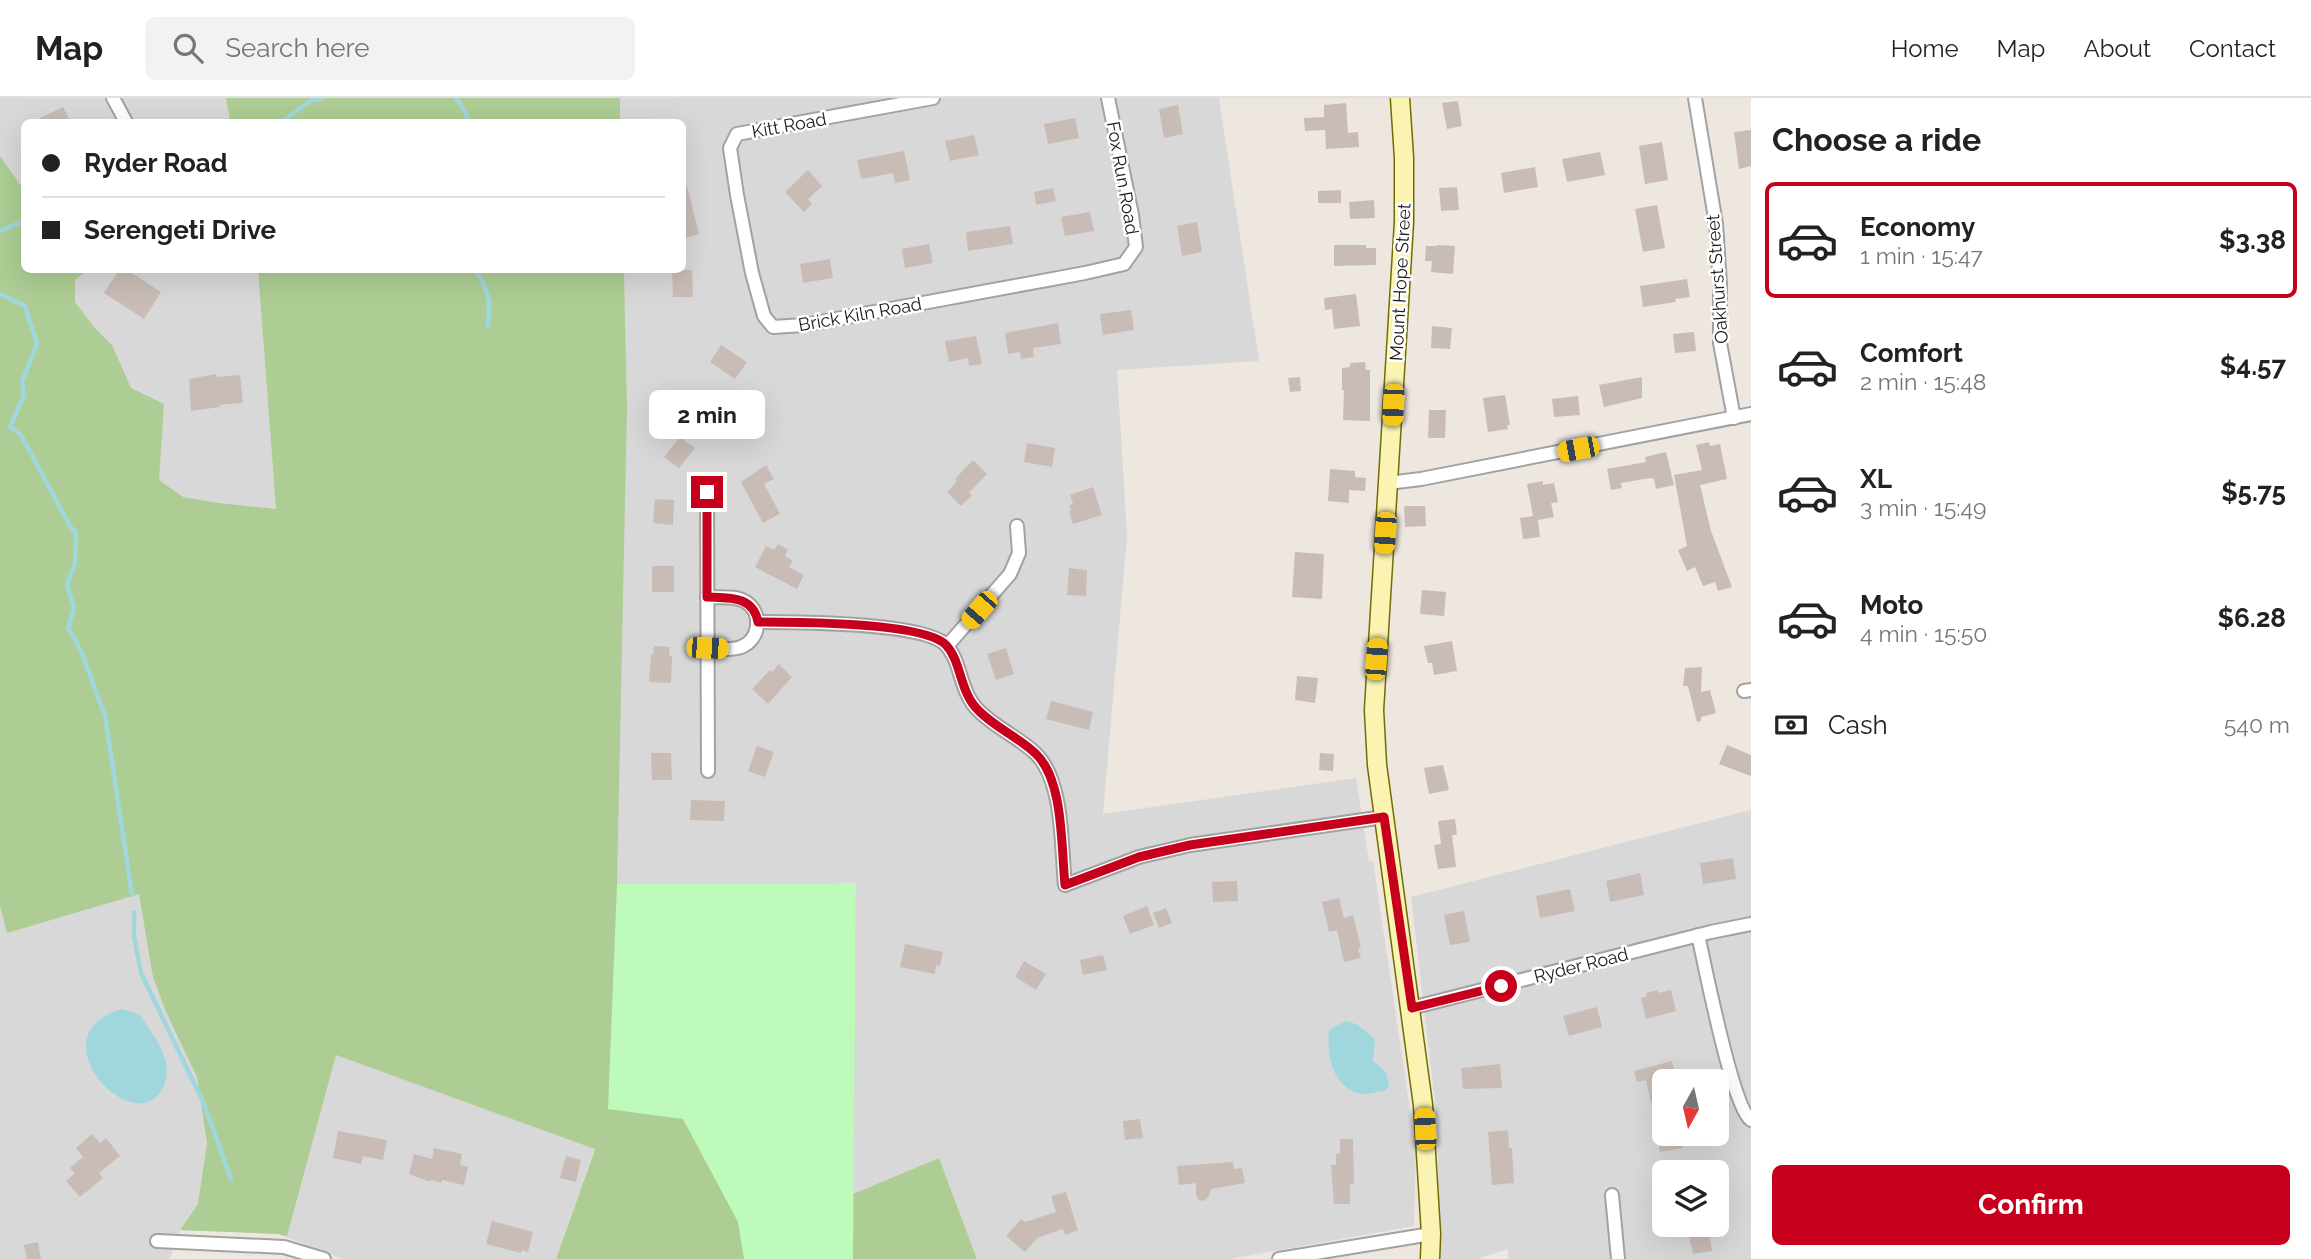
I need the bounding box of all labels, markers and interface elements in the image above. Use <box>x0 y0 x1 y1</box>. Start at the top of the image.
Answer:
search box <box>145 17 635 80</box>
text: Map <box>35 29 103 68</box>
icon: search <box>169 29 207 67</box>
text: Search here <box>225 33 370 63</box>
text: Home <box>1891 34 1959 63</box>
text: Map <box>1997 34 2045 63</box>
text: About <box>2083 34 2151 63</box>
text: Contact <box>2189 34 2276 63</box>
street label: Kitt Road <box>750 108 828 142</box>
street label: Fox Run Road <box>1103 120 1143 236</box>
text: Choose a ride <box>1772 121 1981 158</box>
text: Ryder Road <box>84 148 227 178</box>
street label: Mount Hope Street <box>1385 203 1415 361</box>
icon: car <box>1776 209 1839 272</box>
text: Economy <box>1860 212 1975 242</box>
street label: Oakhurst Street <box>1702 214 1732 344</box>
text: Serengeti Drive <box>84 215 276 245</box>
text: $3.38 <box>2219 225 2286 255</box>
text: 1 min · 15:47 <box>1860 242 1983 269</box>
street label: Brick Kiln Road <box>797 293 923 335</box>
icon: car <box>1776 335 1839 398</box>
text: Comfort <box>1860 338 1963 368</box>
text: $4.57 <box>2220 351 2286 381</box>
text: 2 min · 15:48 <box>1860 368 1986 395</box>
car <box>1382 383 1405 427</box>
callout: 2 min <box>649 390 765 440</box>
text: 2 min <box>677 401 737 428</box>
car <box>1556 435 1601 463</box>
icon: car <box>1776 461 1839 524</box>
text: XL <box>1860 464 1892 494</box>
route end <box>691 476 723 508</box>
text: $5.75 <box>2221 477 2286 507</box>
text: 3 min · 15:49 <box>1860 494 1987 521</box>
car <box>1374 511 1397 555</box>
car <box>958 587 1001 633</box>
icon: car <box>1776 587 1839 650</box>
text: Moto <box>1860 590 1923 620</box>
text: $6.28 <box>2218 603 2286 633</box>
text: 4 min · 15:50 <box>1860 620 1987 647</box>
car <box>686 637 729 659</box>
car <box>1365 637 1388 681</box>
icon: cash <box>1772 706 1810 744</box>
text: Cash <box>1828 710 1888 740</box>
text: 540 m <box>2224 711 2290 738</box>
street label: Ryder Road <box>1532 943 1630 987</box>
route start <box>1485 970 1517 1002</box>
north arrow <box>1652 1069 1729 1146</box>
map controls <box>1652 1069 1729 1237</box>
car <box>1414 1107 1437 1151</box>
button: layers <box>1652 1160 1729 1237</box>
button: Confirm <box>1772 1165 2290 1245</box>

